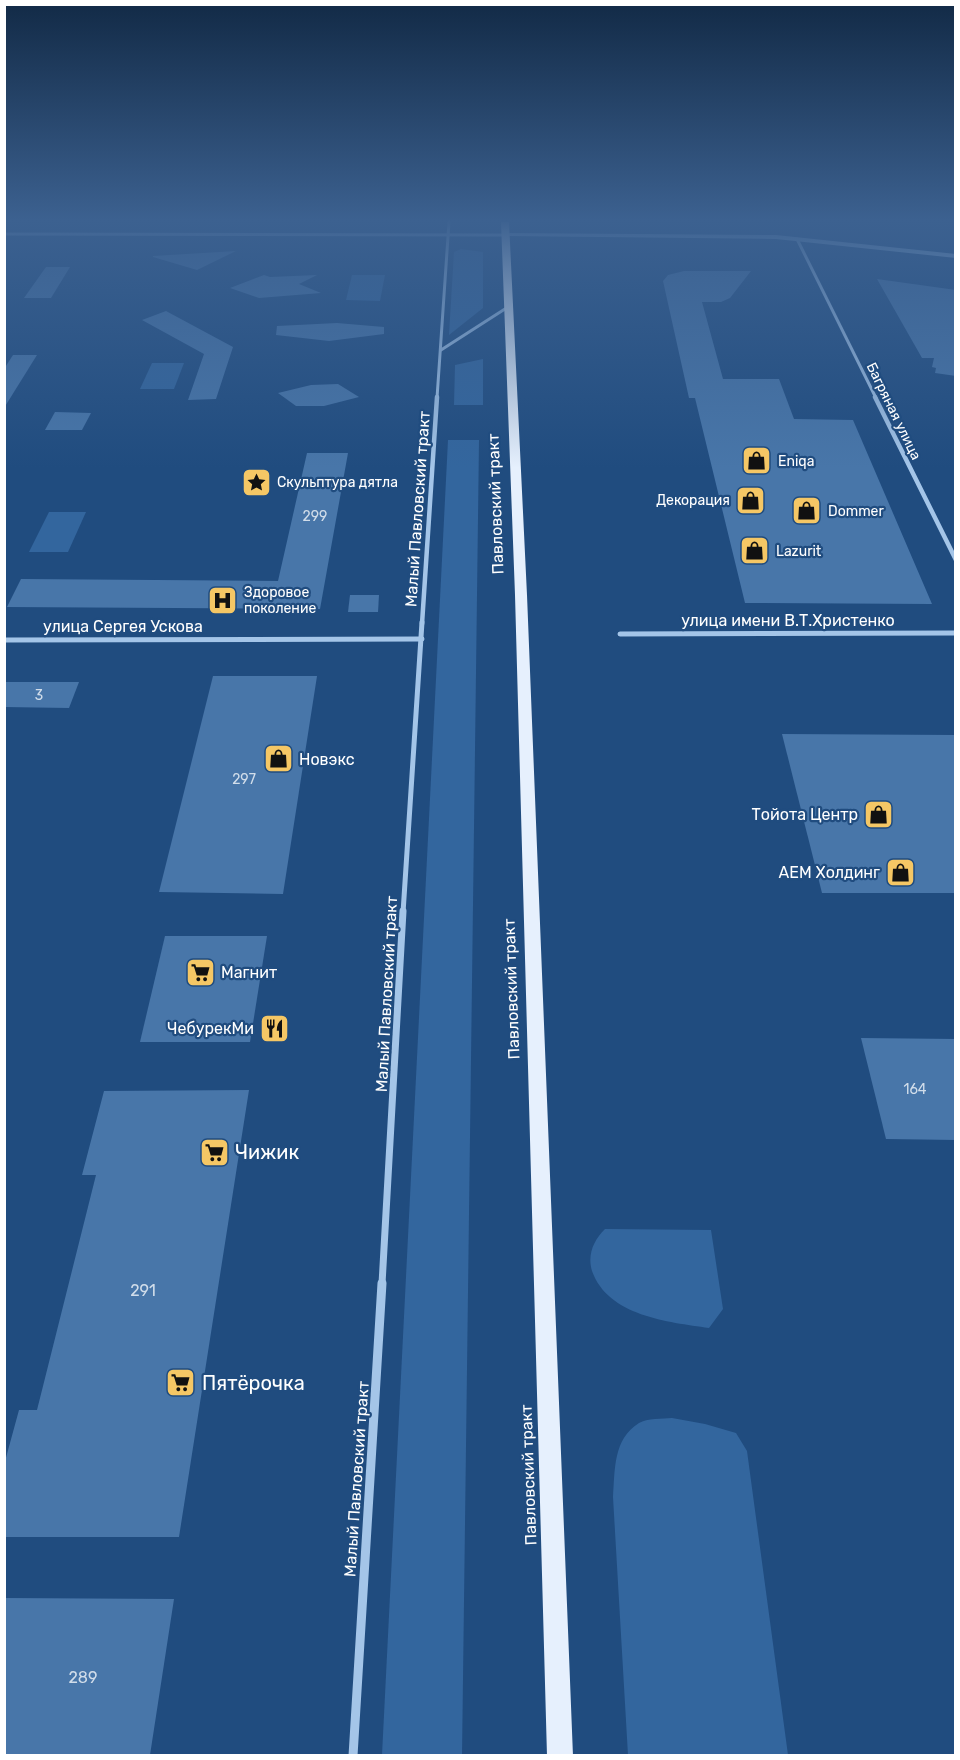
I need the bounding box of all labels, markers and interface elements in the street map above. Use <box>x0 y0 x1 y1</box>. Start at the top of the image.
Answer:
street label: Багряная улица <box>863 360 924 463</box>
street label: Малый Павловский тракт <box>401 410 434 608</box>
street label: Павловский тракт <box>484 433 507 575</box>
shop icon: Eniqa <box>741 445 773 477</box>
place label: Eniqa <box>778 453 814 470</box>
place icon: Скульптура дятла <box>240 466 272 498</box>
place label: Скульптура дятла <box>277 474 398 491</box>
shop icon: Декорация <box>735 484 767 516</box>
place label: Декорация <box>656 492 730 509</box>
shop icon: Dommer <box>791 495 823 527</box>
place label: Dommer <box>828 503 884 520</box>
house number: 299 <box>303 508 327 525</box>
shop icon: Lazurit <box>739 535 771 567</box>
place label: Lazurit <box>776 543 822 560</box>
hospital icon: Здоровое поколение <box>207 584 239 616</box>
place label: Здоровое поколение <box>244 584 316 617</box>
street label: улица имени В.Т.Христенко <box>681 611 895 630</box>
street label: улица Сергея Ускова <box>43 617 203 636</box>
house number: 3 <box>35 687 43 704</box>
shop icon: Новэкс <box>262 743 294 775</box>
place label: Новэкс <box>299 750 355 769</box>
house number: 297 <box>232 771 256 788</box>
shop icon: Тойота Центр <box>863 798 895 830</box>
place label: Тойота Центр <box>752 805 858 824</box>
shop icon: АЕМ Холдинг <box>885 856 917 888</box>
place label: АЕМ Холдинг <box>779 863 880 882</box>
street label: Малый Павловский тракт <box>372 895 401 1093</box>
street label: Павловский тракт <box>500 918 523 1060</box>
supermarket icon: Магнит <box>184 956 216 988</box>
place label: Магнит <box>221 963 277 982</box>
restaurant icon: ЧебурекМи <box>259 1012 291 1044</box>
place label: ЧебурекМи <box>167 1019 254 1038</box>
house number: 164 <box>903 1081 927 1098</box>
supermarket icon: Чижик <box>198 1136 230 1168</box>
place label: Чижик <box>235 1140 299 1164</box>
house number: 291 <box>130 1281 156 1300</box>
supermarket icon: Пятёрочка <box>165 1367 197 1399</box>
place label: Пятёрочка <box>202 1371 305 1395</box>
street label: Малый Павловский тракт <box>340 1380 373 1578</box>
street label: Павловский тракт <box>517 1404 540 1546</box>
house number: 289 <box>68 1668 98 1687</box>

